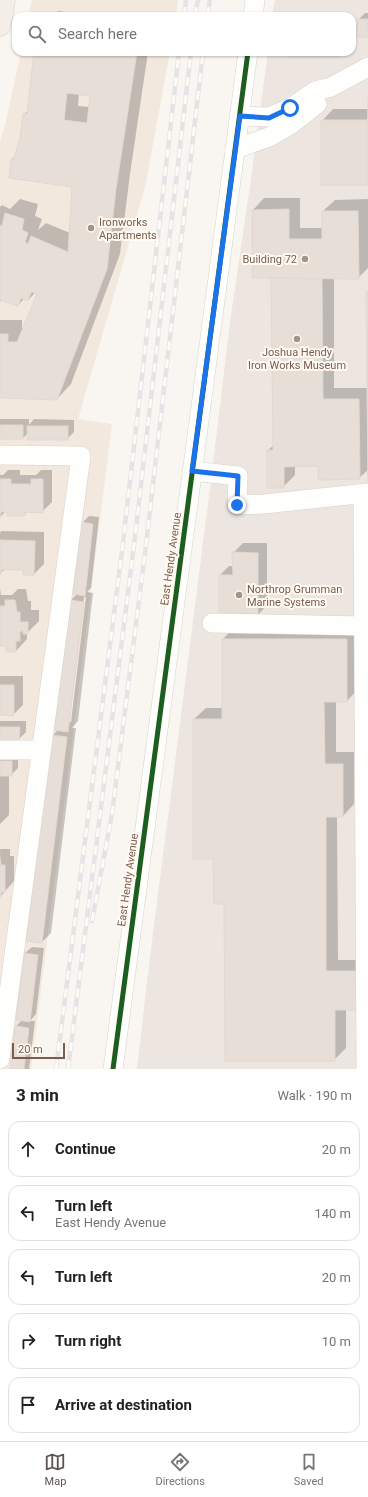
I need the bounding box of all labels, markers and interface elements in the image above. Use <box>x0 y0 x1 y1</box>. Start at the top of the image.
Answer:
search box <box>12 12 356 56</box>
icon: search <box>26 23 48 45</box>
text: Search here <box>58 25 137 43</box>
route start <box>281 99 299 117</box>
place label: Ironworks Apartments <box>99 216 157 242</box>
marker: Ironworks Apartments <box>86 223 96 233</box>
place label: Building 72 <box>243 253 297 266</box>
marker: Building 72 <box>300 254 310 264</box>
marker: Joshua Hendy Iron Works Museum <box>292 334 302 344</box>
place label: Joshua Hendy Iron Works Museum <box>248 346 346 372</box>
route end <box>228 496 246 514</box>
street label: East Hendy Avenue <box>158 511 184 607</box>
place label: Northrop Grumman Marine Systems <box>247 583 342 609</box>
marker: Northrop Grumman Marine Systems <box>234 590 244 600</box>
street label: East Hendy Avenue <box>115 832 141 928</box>
scale bar <box>12 1041 65 1060</box>
text: 20 m <box>18 1043 43 1056</box>
text: 3 min <box>16 1085 59 1105</box>
text: Walk · 190 m <box>277 1088 352 1103</box>
icon: ahead <box>17 1138 39 1160</box>
text: Continue <box>55 1140 116 1158</box>
text: 20 m <box>322 1142 351 1157</box>
text: Turn left <box>55 1197 112 1215</box>
icon: left <box>17 1202 39 1224</box>
text: 140 m <box>314 1206 351 1221</box>
text: East Hendy Avenue <box>55 1215 166 1230</box>
icon: left <box>17 1266 39 1288</box>
text: Turn left <box>55 1268 112 1286</box>
text: 20 m <box>322 1270 351 1285</box>
icon: right <box>17 1330 39 1352</box>
text: Turn right <box>55 1332 121 1350</box>
text: 10 m <box>322 1334 351 1349</box>
icon: arrive <box>17 1394 39 1416</box>
text: Arrive at destination <box>55 1396 192 1414</box>
tab: Map <box>44 1451 66 1488</box>
tab: Directions <box>155 1451 205 1488</box>
tab: Saved <box>294 1451 324 1488</box>

